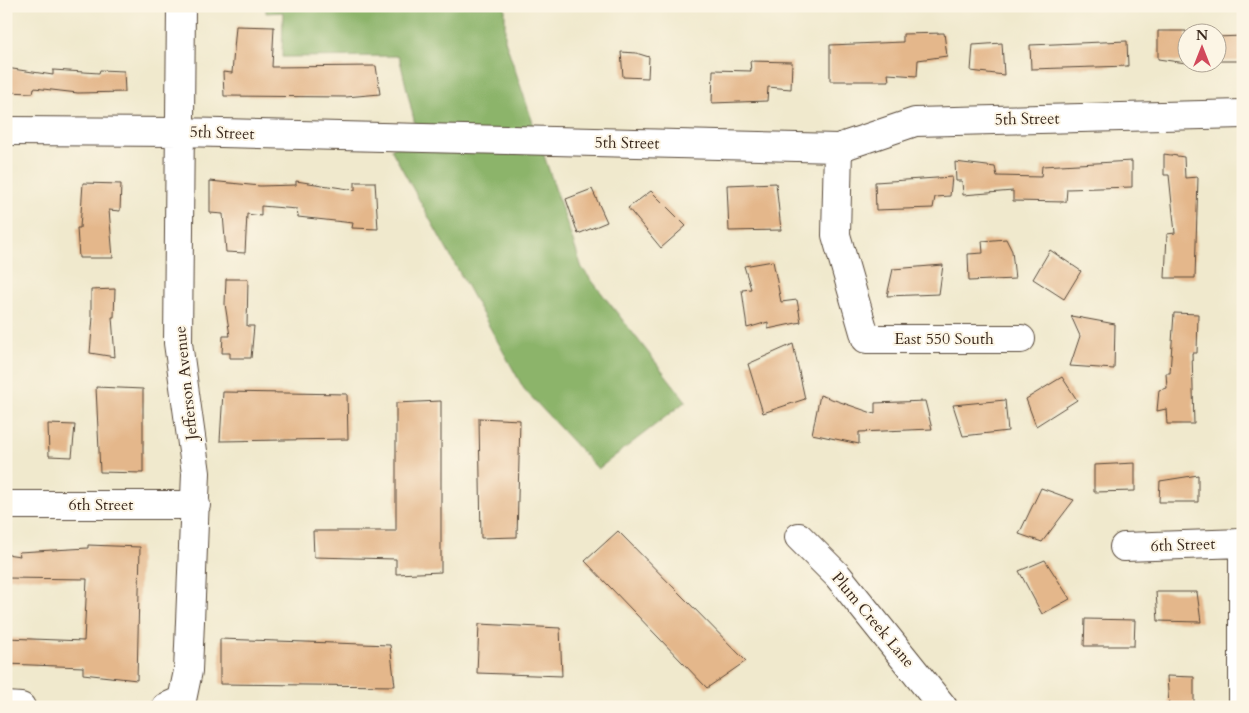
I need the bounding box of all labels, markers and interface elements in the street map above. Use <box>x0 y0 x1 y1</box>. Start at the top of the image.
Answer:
north arrow <box>1176 22 1226 72</box>
text: N <box>1196 26 1208 45</box>
street label: 5th Street <box>994 107 1060 131</box>
street label: 5th Street <box>189 121 255 145</box>
street label: 5th Street <box>594 131 660 155</box>
street label: Jefferson Avenue <box>169 325 203 443</box>
street label: East 550 South <box>894 328 994 350</box>
street label: 6th Street <box>69 494 133 516</box>
street label: 6th Street <box>1150 533 1216 557</box>
street label: Plum Creek Lane <box>826 568 920 672</box>

